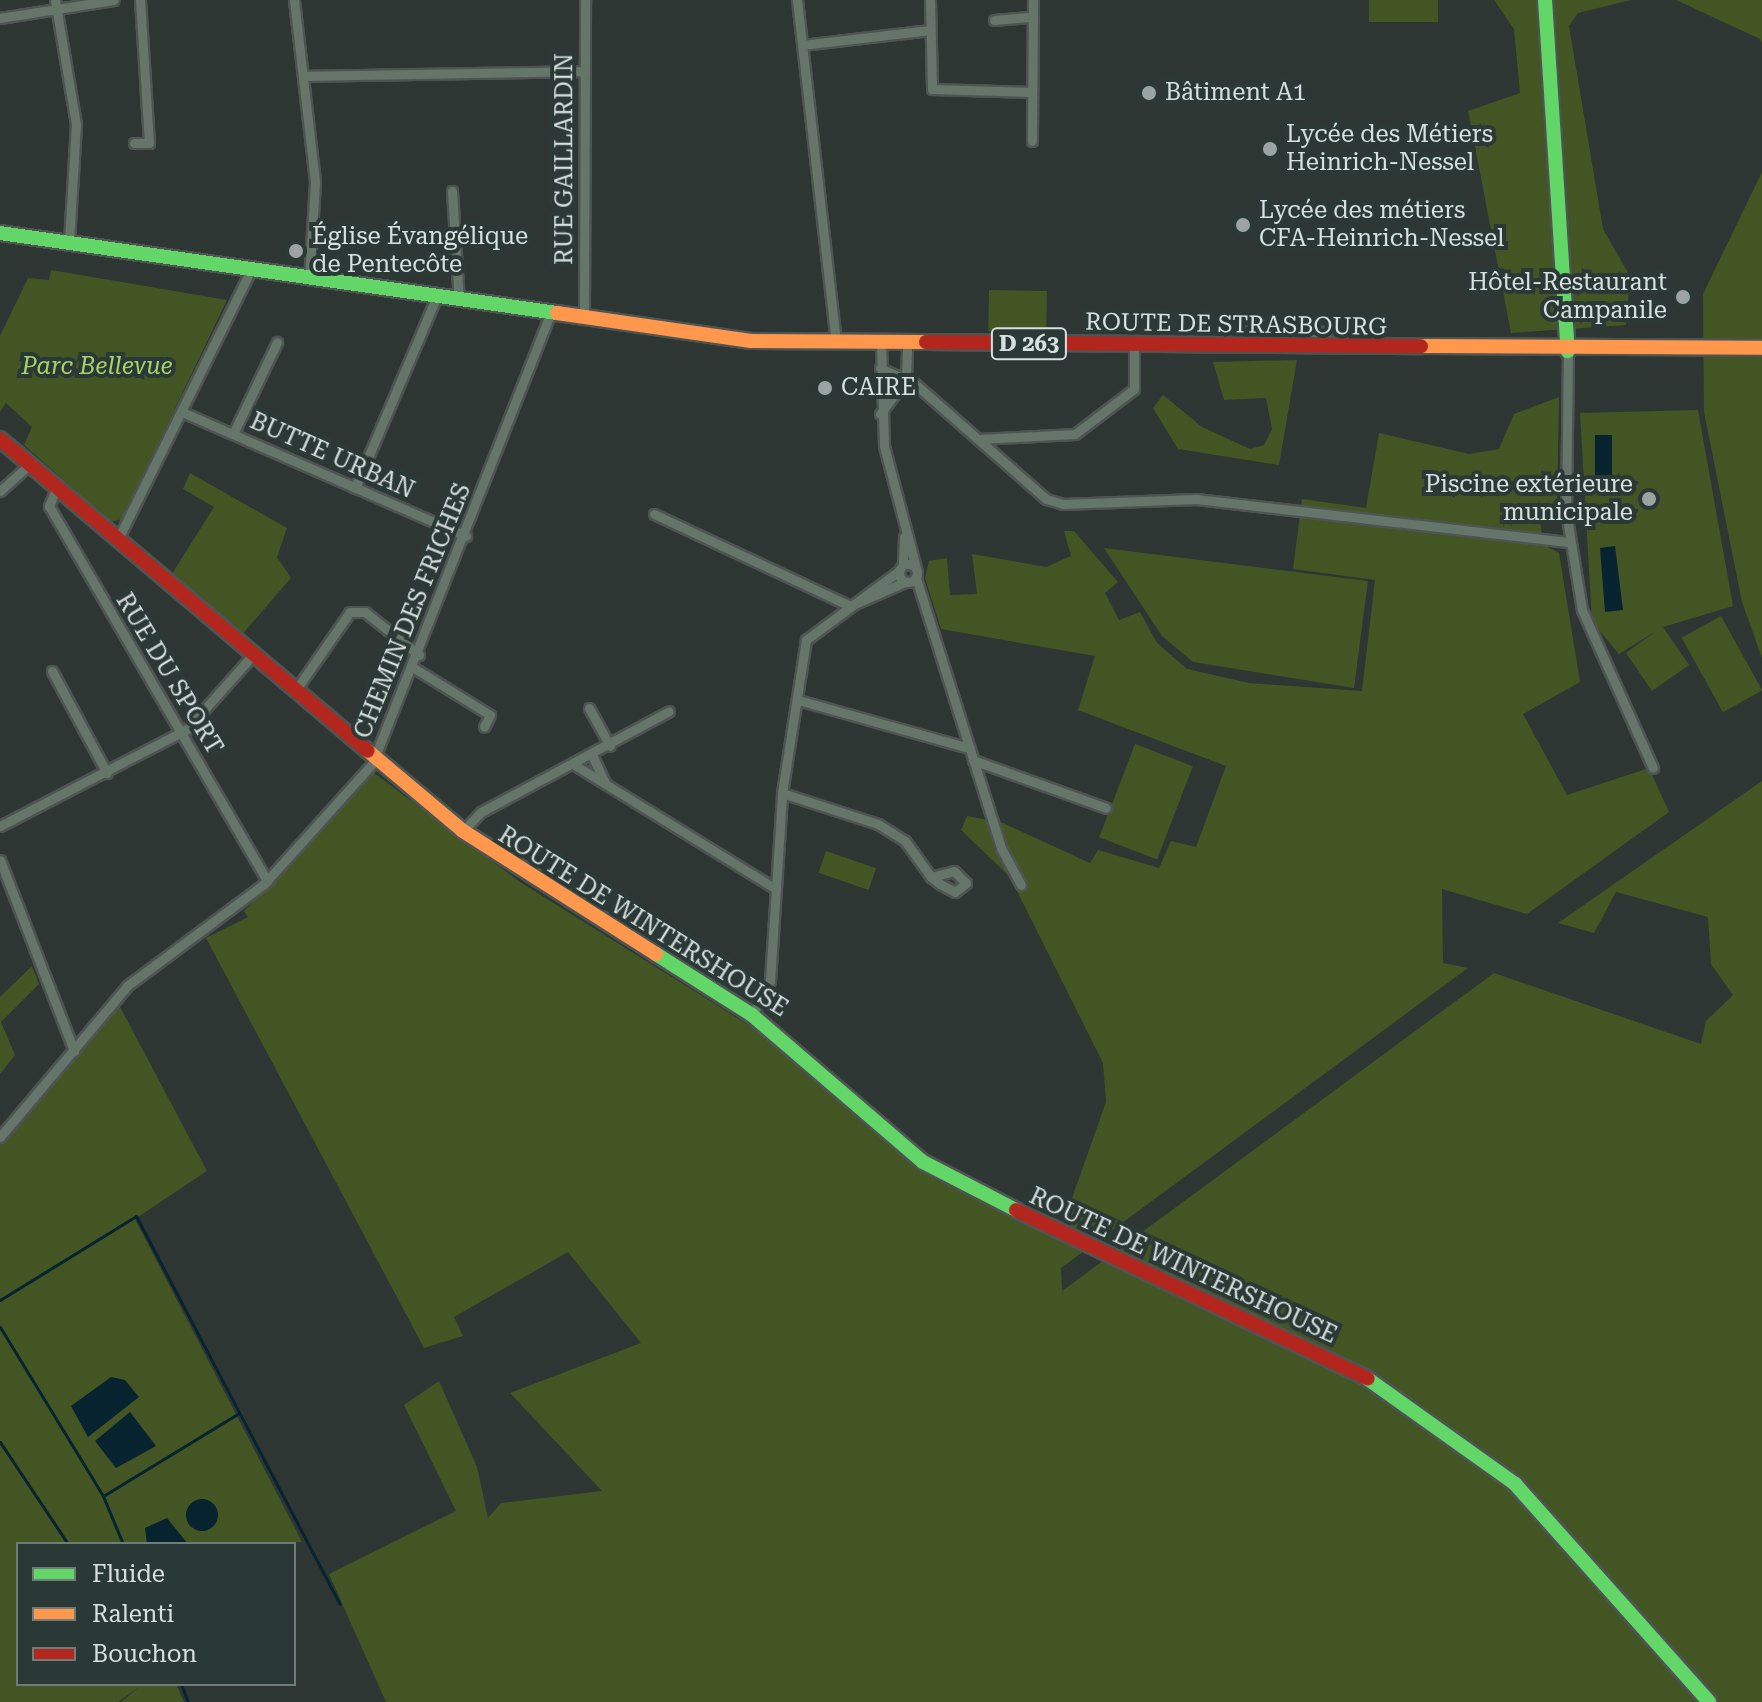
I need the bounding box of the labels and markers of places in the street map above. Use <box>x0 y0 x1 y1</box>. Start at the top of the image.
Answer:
place label: Bâtiment A1 <box>1165 79 1306 107</box>
marker: Bâtiment A1 <box>1140 84 1158 102</box>
place label: Lycée des Métiers Heinrich-Nessel <box>1286 121 1493 177</box>
marker: Lycée des Métiers Heinrich-Nessel <box>1261 140 1279 158</box>
place label: Lycée des métiers CFA-Heinrich-Nessel <box>1259 197 1504 253</box>
marker: Lycée des métiers CFA-Heinrich-Nessel <box>1234 216 1252 234</box>
place label: Église Évangélique de Pentecôte <box>312 223 528 279</box>
marker: Église Évangélique de Pentecôte <box>287 242 305 260</box>
place label: Hôtel-Restaurant Campanile <box>1468 269 1667 325</box>
marker: Hôtel-Restaurant Campanile <box>1674 288 1692 306</box>
place label: CAIRE <box>841 374 916 402</box>
marker: CAIRE <box>816 379 834 397</box>
place label: Piscine extérieure municipale <box>1425 471 1633 527</box>
marker: Piscine extérieure municipale <box>1640 490 1658 508</box>

